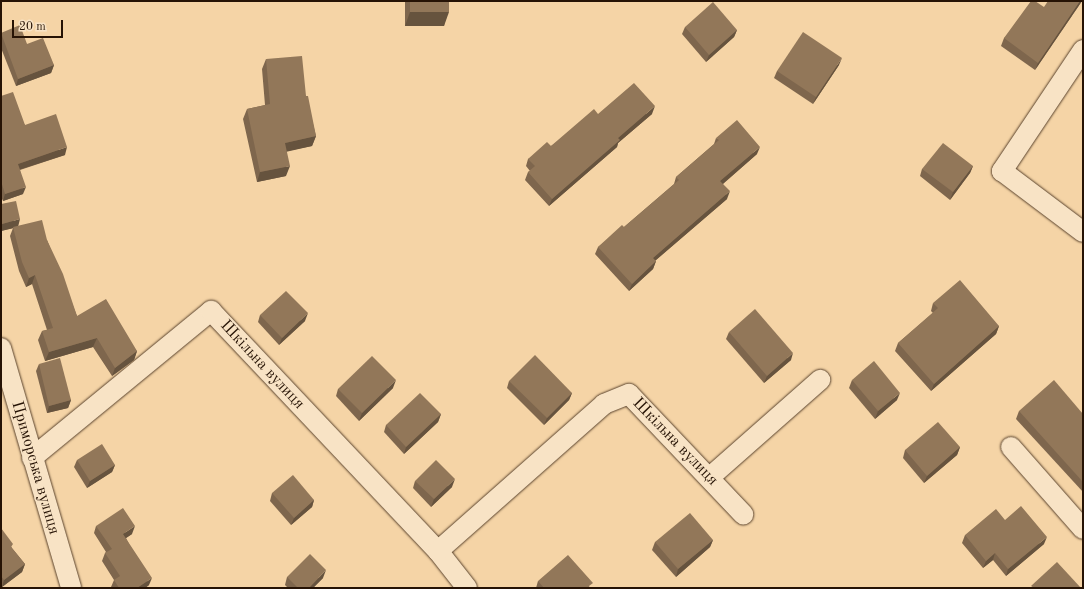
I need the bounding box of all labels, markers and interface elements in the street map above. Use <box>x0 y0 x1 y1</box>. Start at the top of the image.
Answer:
scale bar <box>14 12 65 38</box>
text: 20 m <box>19 21 46 33</box>
street label: Шкільна вулиця <box>216 316 308 414</box>
street label: Шкільна вулиця <box>628 394 722 490</box>
street label: Приморська вулиця <box>7 399 63 537</box>

